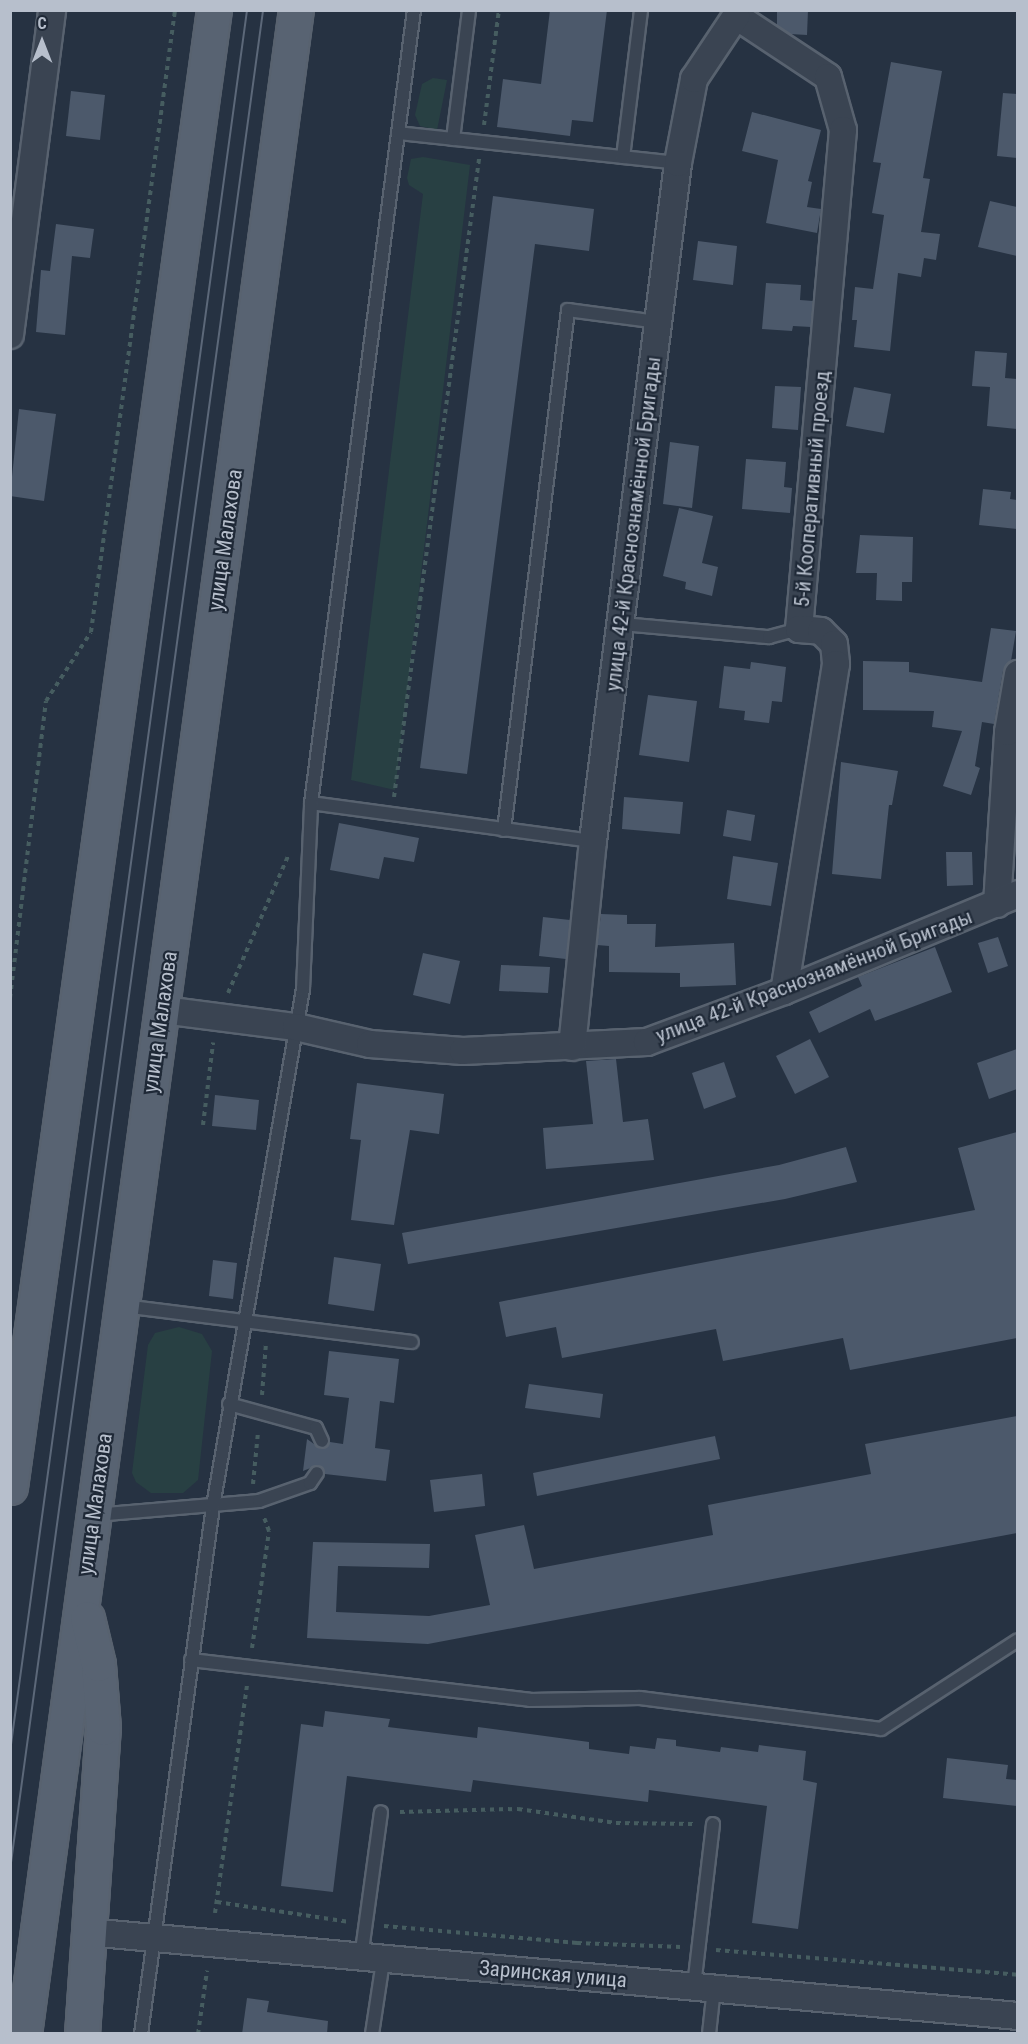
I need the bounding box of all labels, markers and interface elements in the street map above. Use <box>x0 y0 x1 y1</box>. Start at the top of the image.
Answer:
north arrow <box>12 12 72 72</box>
text: С <box>37 14 47 33</box>
street label: улица 42-й Краснознамённой Бригады <box>600 355 666 693</box>
street label: 5-й Кооперативный проезд <box>789 370 835 608</box>
street label: улица Малахова <box>203 468 247 612</box>
street label: улица 42-й Краснознамённой Бригады <box>652 904 976 1048</box>
street label: улица Малахова <box>138 950 182 1094</box>
street label: улица Малахова <box>73 1432 117 1576</box>
street label: Заринская улица <box>478 1955 628 1993</box>

